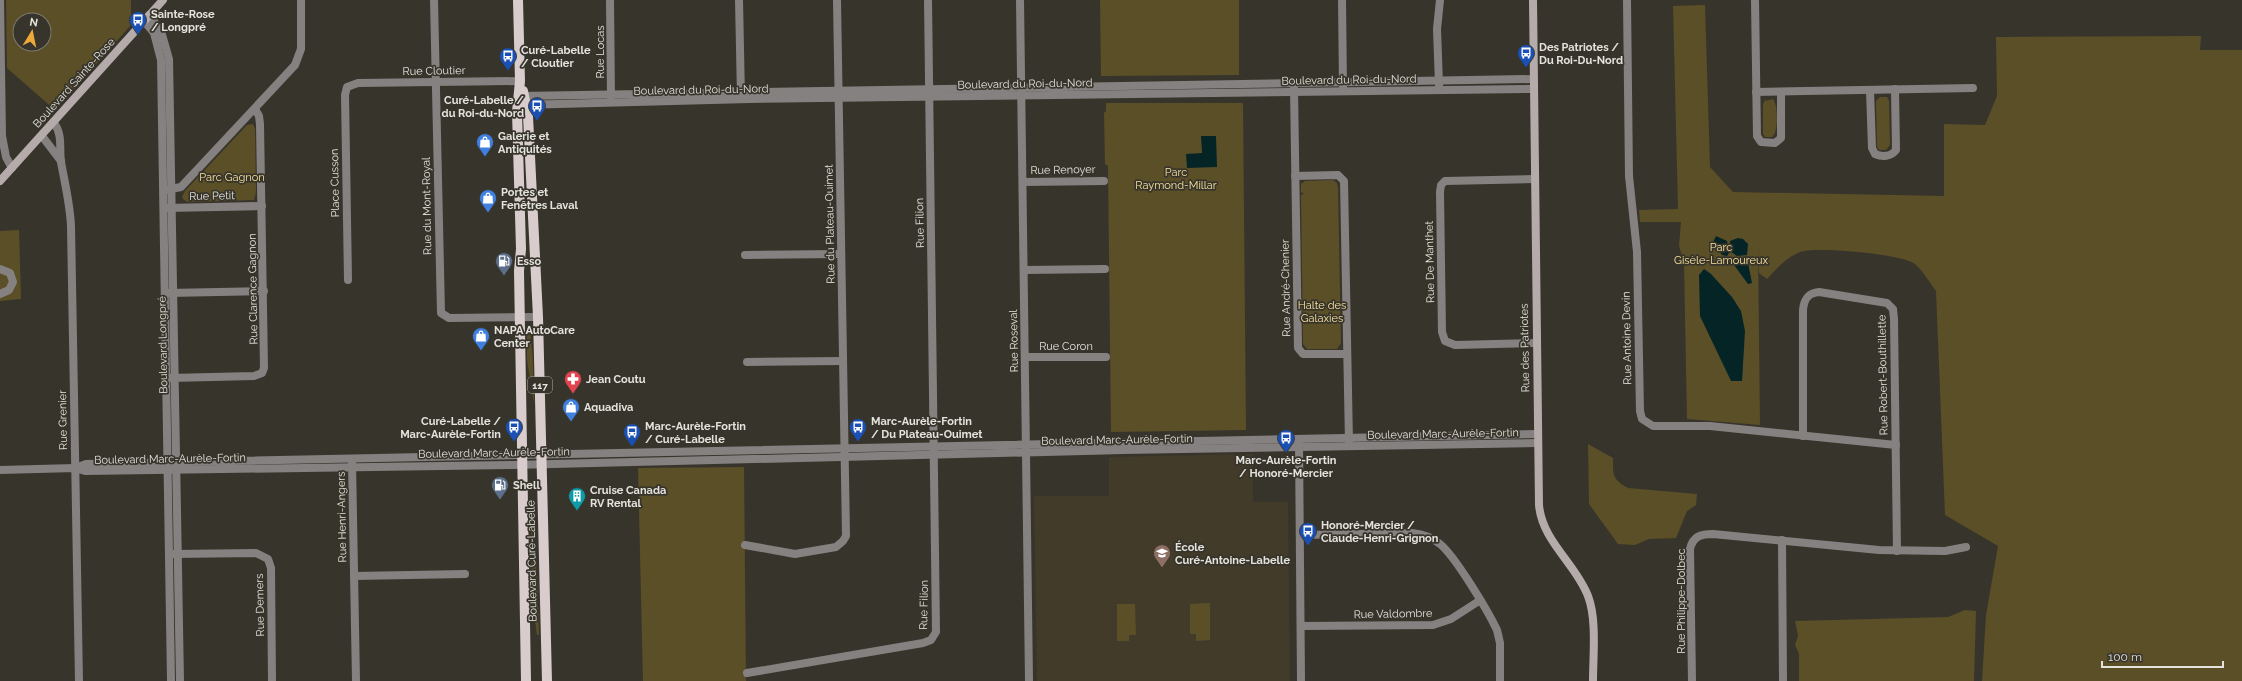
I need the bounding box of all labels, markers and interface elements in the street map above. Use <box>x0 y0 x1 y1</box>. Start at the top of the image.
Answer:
place label: Sainte-Rose / Longpré <box>151 8 215 34</box>
bus stop icon: Sainte-Rose / Longpré <box>128 10 148 35</box>
north arrow <box>12 12 52 52</box>
text: N <box>28 16 39 30</box>
street label: Rue Locas <box>594 25 607 79</box>
street label: Boulevard Sainte-Rose <box>30 35 118 131</box>
place label: Des Patriotes / Du Roi-Du-Nord <box>1539 41 1623 67</box>
bus stop icon: Des Patriotes / Du Roi-Du-Nord <box>1516 43 1536 68</box>
place label: Curé-Labelle / Cloutier <box>521 44 591 70</box>
bus stop icon: Curé-Labelle / Cloutier <box>498 46 518 71</box>
street label: Rue Cloutier <box>402 64 466 78</box>
street label: Boulevard du Roi-du-Nord <box>1281 72 1417 88</box>
street label: Boulevard du Roi-du-Nord <box>957 76 1093 92</box>
street label: Boulevard du Roi-du-Nord <box>633 82 769 98</box>
place label: Curé-Labelle / du Roi-du-Nord <box>442 94 524 120</box>
bus stop icon: Curé-Labelle / du Roi-du-Nord <box>527 96 547 121</box>
place label: Galerie et Antiquités <box>498 130 552 156</box>
shop icon: Galerie et Antiquités <box>475 132 495 157</box>
street label: Place Cusson <box>328 149 342 217</box>
street label: Rue du Mont-Royal <box>420 157 434 255</box>
street label: Rue Renoyer <box>1030 163 1096 177</box>
street label: Rue du Plateau-Ouimet <box>822 164 838 284</box>
park label: Parc Raymond-Millar <box>1135 166 1217 192</box>
park label: Parc Gagnon <box>199 171 265 184</box>
place label: Portes et Fenêtres Laval <box>501 186 579 212</box>
shop icon: Portes et Fenêtres Laval <box>478 188 498 213</box>
street label: Rue Petit <box>189 189 235 203</box>
street label: Rue Filion <box>913 198 927 248</box>
street label: Rue De Manthet <box>1423 221 1437 303</box>
street label: Rue Clarence Gagnon <box>246 233 260 345</box>
street label: Rue André-Chenier <box>1279 239 1293 337</box>
park label: Parc Gisèle-Lamoureux <box>1674 241 1768 267</box>
fuel station icon: Esso <box>494 251 514 276</box>
place label: Esso <box>517 255 541 268</box>
street label: Rue Antoine Devin <box>1620 291 1634 385</box>
street label: Boulevard Longpré <box>156 295 170 394</box>
park label: Halte des Galaxies <box>1298 299 1346 325</box>
street label: Rue des Patriotes <box>1518 303 1532 393</box>
street label: Rue Roseval <box>1007 310 1021 372</box>
street label: Rue Robert-Bouthillette <box>1875 314 1891 436</box>
place label: NAPA AutoCare Center <box>494 324 575 350</box>
shop icon: NAPA AutoCare Center <box>471 326 491 351</box>
street label: Rue Coron <box>1039 340 1093 353</box>
pharmacy icon: Jean Coutu <box>563 369 583 394</box>
place label: Jean Coutu <box>586 373 646 386</box>
road number: 117 <box>528 377 552 393</box>
street label: Rue Grenier <box>56 390 70 450</box>
shop icon: Aquadiva <box>561 397 581 422</box>
place label: Aquadiva <box>584 401 633 414</box>
place label: Curé-Labelle / Marc-Aurèle-Fortin <box>400 415 501 441</box>
place label: Marc-Aurèle-Fortin / Du Plateau-Ouimet <box>871 415 983 441</box>
bus stop icon: Curé-Labelle / Marc-Aurèle-Fortin <box>504 417 524 442</box>
bus stop icon: Marc-Aurèle-Fortin / Du Plateau-Ouimet <box>848 417 868 442</box>
place label: Marc-Aurèle-Fortin / Curé-Labelle <box>645 420 746 446</box>
bus stop icon: Marc-Aurèle-Fortin / Curé-Labelle <box>622 422 642 447</box>
street label: Boulevard Marc-Aurèle-Fortin <box>1367 426 1519 442</box>
bus stop icon: Marc-Aurèle-Fortin / Honoré-Mercier <box>1276 428 1296 453</box>
street label: Boulevard Marc-Aurèle-Fortin <box>1041 432 1193 448</box>
street label: Boulevard Marc-Aurèle-Fortin <box>418 445 570 461</box>
street label: Boulevard Marc-Aurèle-Fortin <box>94 451 246 467</box>
place label: Marc-Aurèle-Fortin / Honoré-Mercier <box>1236 454 1337 480</box>
street label: Rue Henri-Angers <box>335 471 349 563</box>
fuel station icon: Shell <box>490 475 510 500</box>
place label: Shell <box>513 479 540 492</box>
place label: Cruise Canada RV Rental <box>590 484 666 510</box>
building icon: Cruise Canada RV Rental <box>567 486 587 511</box>
street label: Boulevard Curé-Labelle <box>524 499 540 622</box>
place label: Honoré-Mercier / Claude-Henri-Grignon <box>1321 519 1439 545</box>
bus stop icon: Honoré-Mercier / Claude-Henri-Grignon <box>1298 521 1318 546</box>
place label: École Curé-Antoine-Labelle <box>1175 540 1290 567</box>
school or university icon: École Curé-Antoine-Labelle <box>1152 543 1172 568</box>
street label: Rue Philippe-Dolbec <box>1675 548 1688 654</box>
street label: Rue Demers <box>253 573 267 637</box>
street label: Rue Filion <box>917 580 931 630</box>
street label: Rue Valdombre <box>1353 607 1433 621</box>
scale bar <box>2102 643 2223 669</box>
text: 100 m <box>2108 650 2142 664</box>

